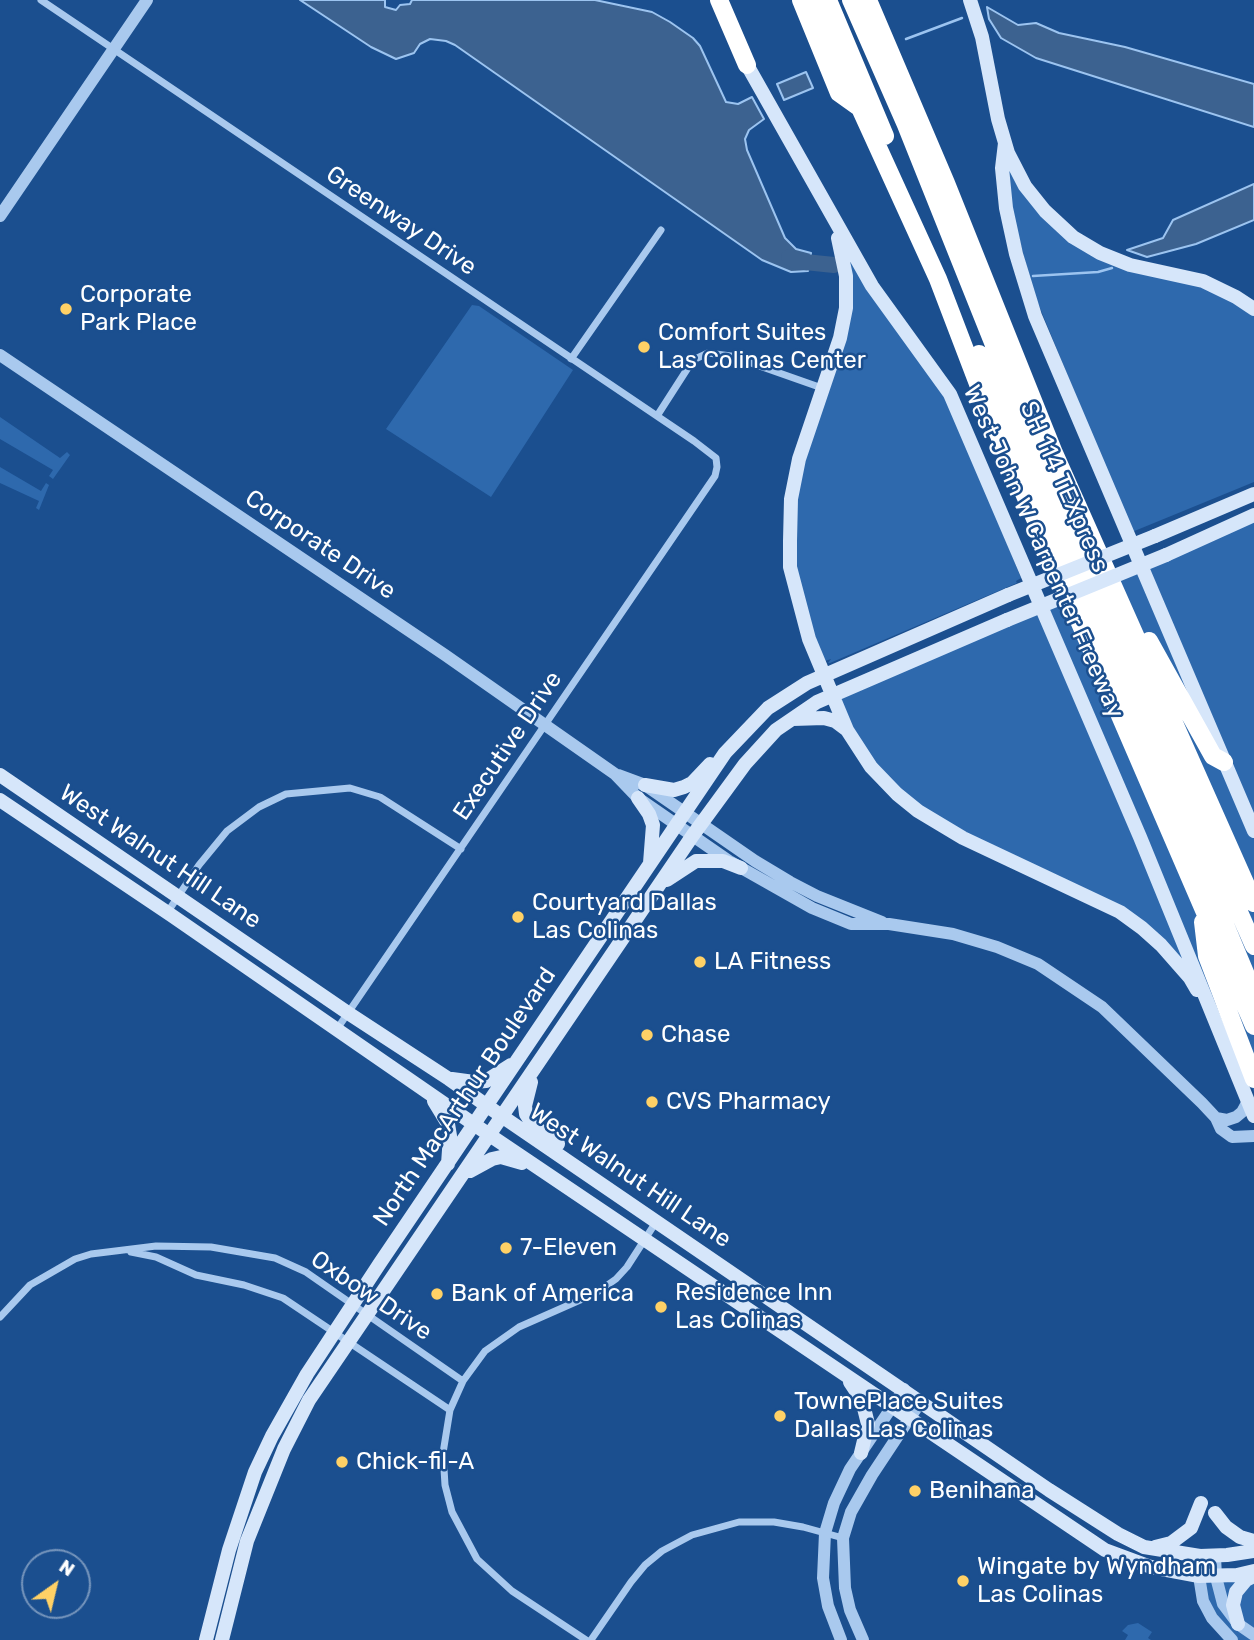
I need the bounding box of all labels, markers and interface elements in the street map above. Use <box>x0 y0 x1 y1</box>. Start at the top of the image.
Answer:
street label: Greenway Drive <box>320 160 482 282</box>
place label: Corporate Park Place <box>80 281 197 337</box>
marker: Corporate Park Place <box>58 301 74 317</box>
place label: Comfort Suites Las Colinas Center <box>658 319 866 375</box>
marker: Comfort Suites Las Colinas Center <box>636 339 652 355</box>
street label: West John W Carpenter Freeway <box>956 381 1130 723</box>
street label: SH 114 TEXpress <box>1013 397 1115 577</box>
street label: Corporate Drive <box>239 484 401 606</box>
street label: Executive Drive <box>448 666 568 826</box>
street label: West Walnut Hill Lane <box>54 779 266 935</box>
place label: Courtyard Dallas Las Colinas <box>532 889 717 945</box>
marker: Courtyard Dallas Las Colinas <box>510 909 526 925</box>
place label: LA Fitness <box>714 948 831 976</box>
marker: LA Fitness <box>692 954 708 970</box>
street label: North MacArthur Boulevard <box>368 962 562 1232</box>
place label: Chase <box>661 1021 731 1049</box>
marker: Chase <box>639 1027 655 1043</box>
place label: CVS Pharmacy <box>666 1088 831 1116</box>
marker: CVS Pharmacy <box>644 1094 660 1110</box>
street label: West Walnut Hill Lane <box>524 1098 736 1254</box>
place label: 7-Eleven <box>520 1234 617 1262</box>
marker: 7-Eleven <box>498 1240 514 1256</box>
street label: Oxbow Drive <box>305 1245 437 1347</box>
place label: Residence Inn Las Colinas <box>675 1279 833 1335</box>
place label: Bank of America <box>451 1280 634 1308</box>
marker: Bank of America <box>429 1286 445 1302</box>
marker: Residence Inn Las Colinas <box>653 1299 669 1315</box>
place label: TownePlace Suites Dallas Las Colinas <box>794 1388 1004 1444</box>
marker: TownePlace Suites Dallas Las Colinas <box>772 1408 788 1424</box>
place label: Chick-fil-A <box>356 1448 474 1476</box>
marker: Chick-fil-A <box>334 1454 350 1470</box>
place label: Benihana <box>929 1477 1034 1505</box>
marker: Benihana <box>907 1483 923 1499</box>
north arrow <box>21 1549 91 1619</box>
place label: Wingate by Wyndham Las Colinas <box>977 1553 1216 1609</box>
text: N <box>55 1554 79 1581</box>
marker: Wingate by Wyndham Las Colinas <box>955 1573 971 1589</box>

